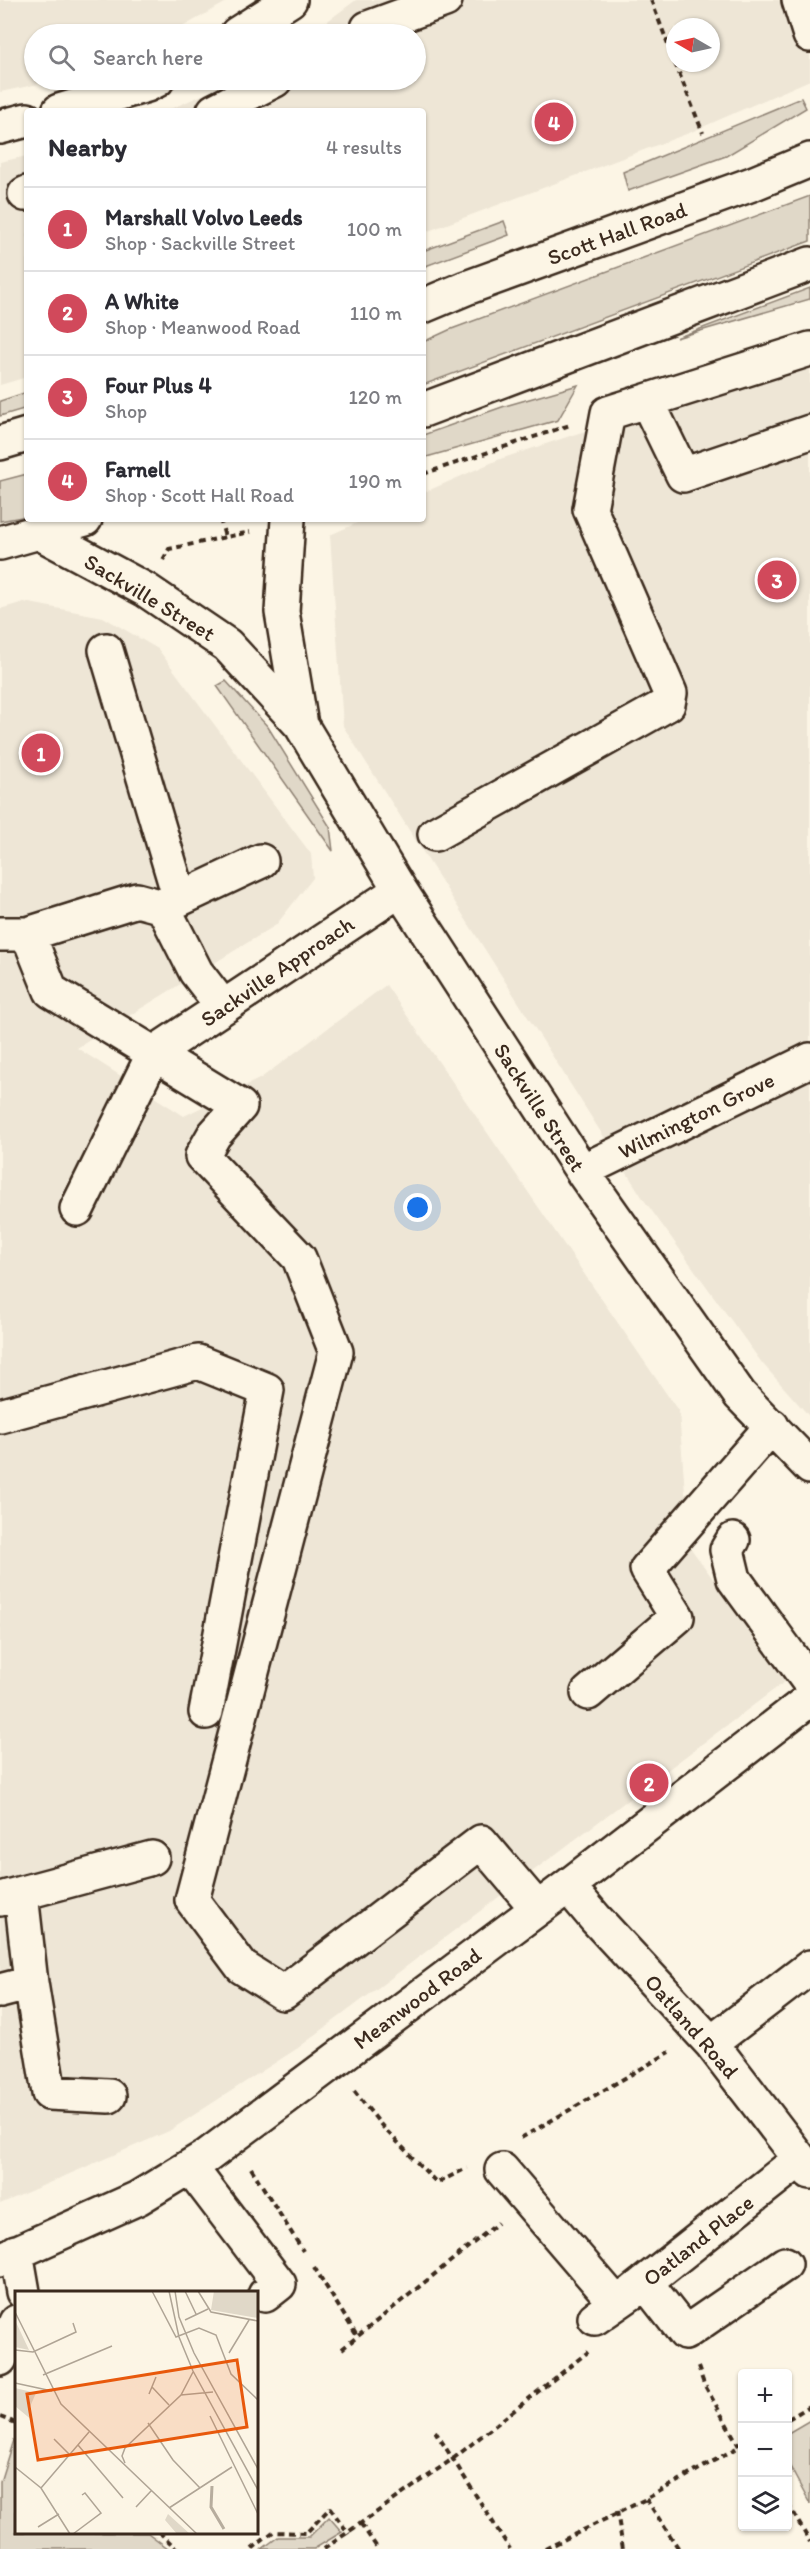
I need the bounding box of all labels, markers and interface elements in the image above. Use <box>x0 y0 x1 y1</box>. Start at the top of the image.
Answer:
north arrow <box>666 18 720 72</box>
search box <box>24 24 426 90</box>
icon: search <box>45 41 78 74</box>
text: Search here <box>93 44 203 71</box>
pin: 4 <box>534 100 574 144</box>
text: Nearby <box>48 131 127 163</box>
text: 4 results <box>326 135 402 159</box>
street label: Scott Hall Road <box>544 196 691 271</box>
text: Marshall Volvo Leeds <box>105 204 303 231</box>
text: 1 <box>63 217 72 241</box>
text: 100 m <box>347 217 402 241</box>
text: Shop · Sackville Street <box>105 231 295 255</box>
text: A White <box>105 288 179 315</box>
text: 2 <box>62 301 73 325</box>
text: 110 m <box>350 301 402 325</box>
text: Shop · Meanwood Road <box>105 315 300 339</box>
text: Four Plus 4 <box>105 372 212 399</box>
text: 3 <box>62 385 73 409</box>
text: 120 m <box>349 385 402 409</box>
text: Shop <box>105 399 147 423</box>
text: Farnell <box>105 456 170 483</box>
text: 4 <box>61 469 74 493</box>
text: 190 m <box>349 469 402 493</box>
text: Shop · Scott Hall Road <box>105 483 294 507</box>
street label: Sackville Street <box>79 548 220 647</box>
pin: 3 <box>758 558 796 602</box>
pin: 1 <box>22 730 60 776</box>
street label: Sackville Approach <box>195 910 359 1033</box>
street label: Sackville Street <box>488 1038 591 1177</box>
street label: Wilmington Grove <box>614 1066 779 1165</box>
your location <box>403 1193 432 1222</box>
pin: 2 <box>630 1760 668 1806</box>
street label: Meanwood Road <box>348 1941 487 2055</box>
street label: Oatland Road <box>639 1969 745 2084</box>
street label: Oatland Place <box>638 2189 759 2292</box>
inset map <box>15 2291 258 2534</box>
map controls <box>738 2369 792 2531</box>
button: + <box>738 2369 792 2423</box>
button: − <box>738 2423 792 2477</box>
button: layers <box>738 2477 792 2531</box>

